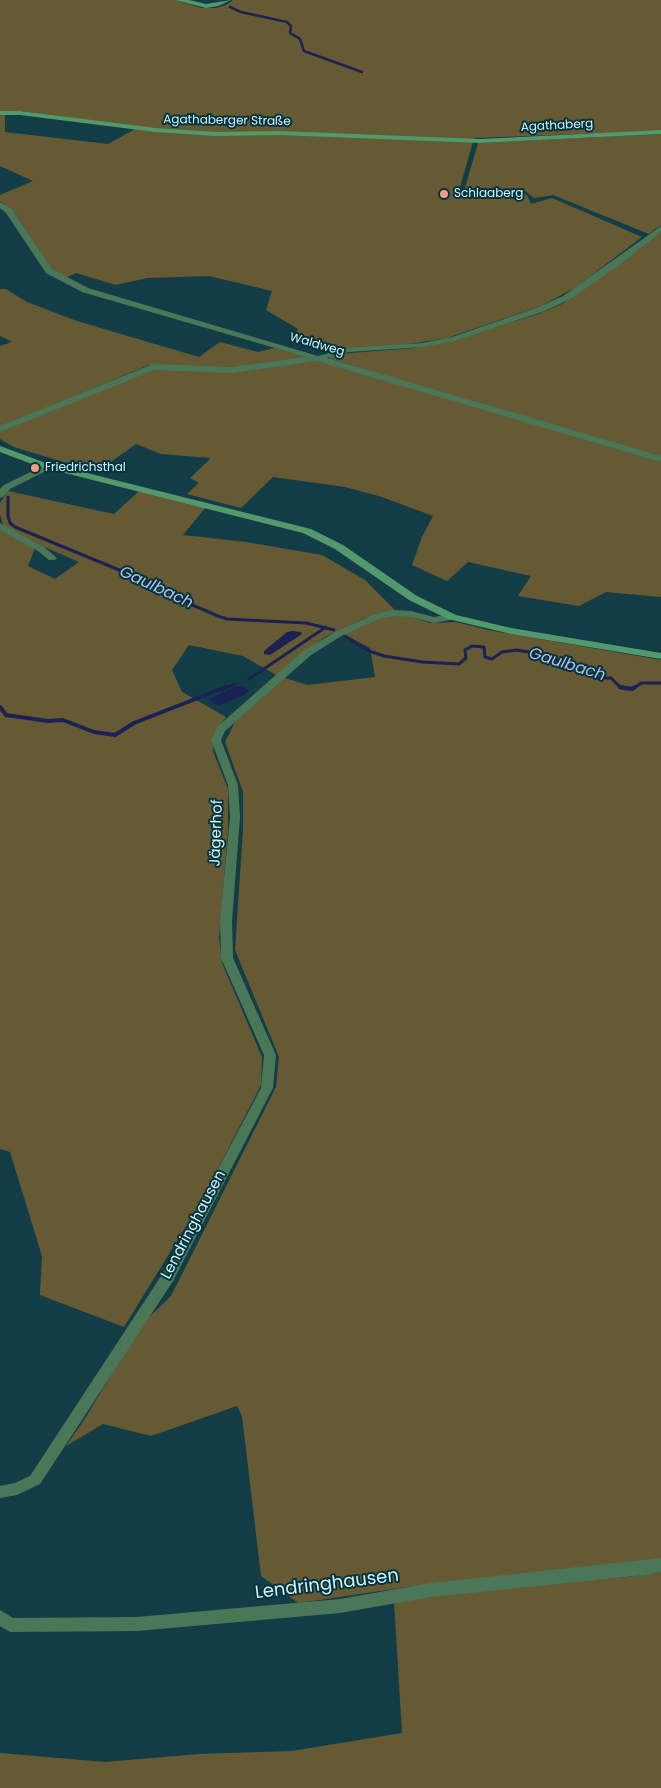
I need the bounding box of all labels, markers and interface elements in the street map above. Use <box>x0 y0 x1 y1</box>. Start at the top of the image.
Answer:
street label: Agathaberger Straße <box>163 113 291 129</box>
street label: Agathaberg <box>520 117 594 135</box>
place label: Schlaaberg <box>454 187 523 201</box>
marker: Schlaaberg <box>438 188 450 200</box>
street label: Waldweg <box>288 330 346 360</box>
place label: Friedrichsthal <box>45 461 126 475</box>
marker: Friedrichsthal <box>29 462 41 474</box>
water label: Gaulbach <box>116 563 196 613</box>
water label: Gaulbach <box>526 644 608 686</box>
street label: Jägerhof <box>207 799 227 867</box>
street label: Lendringhausen <box>158 1168 230 1282</box>
street label: Lendringhausen <box>254 1565 400 1605</box>

